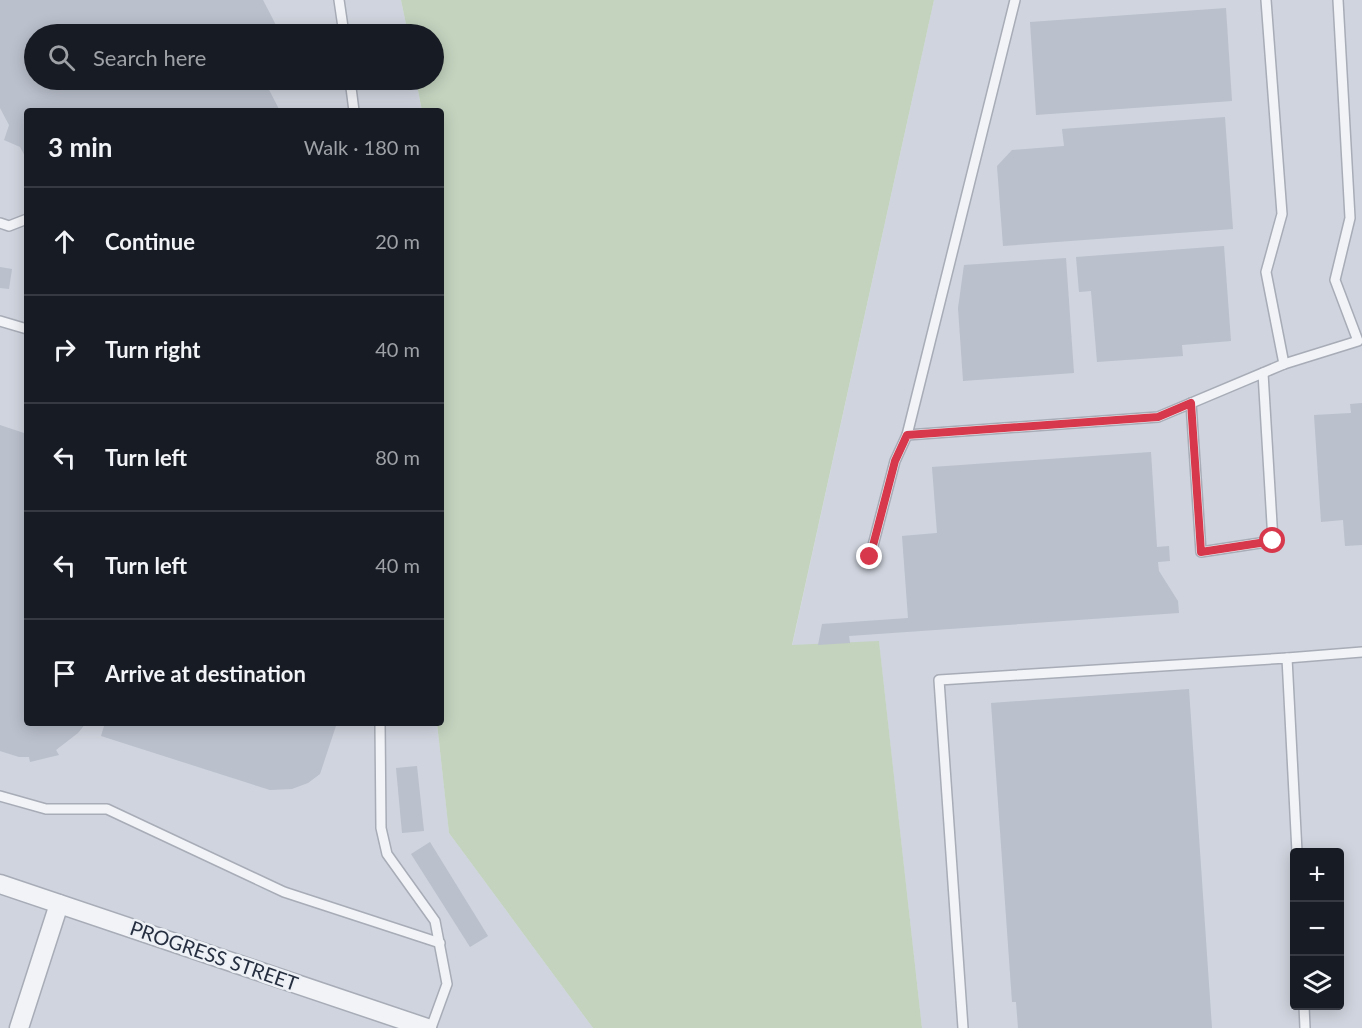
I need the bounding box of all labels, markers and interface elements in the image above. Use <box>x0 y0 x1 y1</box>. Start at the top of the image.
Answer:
search box <box>24 24 444 90</box>
icon: search <box>45 41 78 74</box>
text: Search here <box>93 44 206 71</box>
text: 3 min <box>48 131 112 163</box>
text: Walk · 180 m <box>304 135 420 159</box>
icon: ahead <box>48 225 81 258</box>
text: Continue <box>105 228 195 255</box>
text: 20 m <box>375 229 420 253</box>
icon: right <box>48 333 81 366</box>
text: Turn right <box>105 336 200 363</box>
text: 40 m <box>375 337 420 361</box>
icon: left <box>48 441 81 474</box>
text: Turn left <box>105 444 187 471</box>
text: 80 m <box>375 445 420 469</box>
route start <box>1259 527 1285 553</box>
route end <box>856 543 882 569</box>
icon: left <box>48 549 81 582</box>
text: Turn left <box>105 552 187 579</box>
text: 40 m <box>375 553 420 577</box>
icon: arrive <box>48 657 81 690</box>
text: Arrive at destination <box>105 660 306 687</box>
map controls <box>1290 848 1344 1010</box>
button: + <box>1290 848 1344 902</box>
button: − <box>1290 902 1344 956</box>
street label: PROGRESS STREET <box>127 915 302 995</box>
button: layers <box>1290 956 1344 1010</box>

